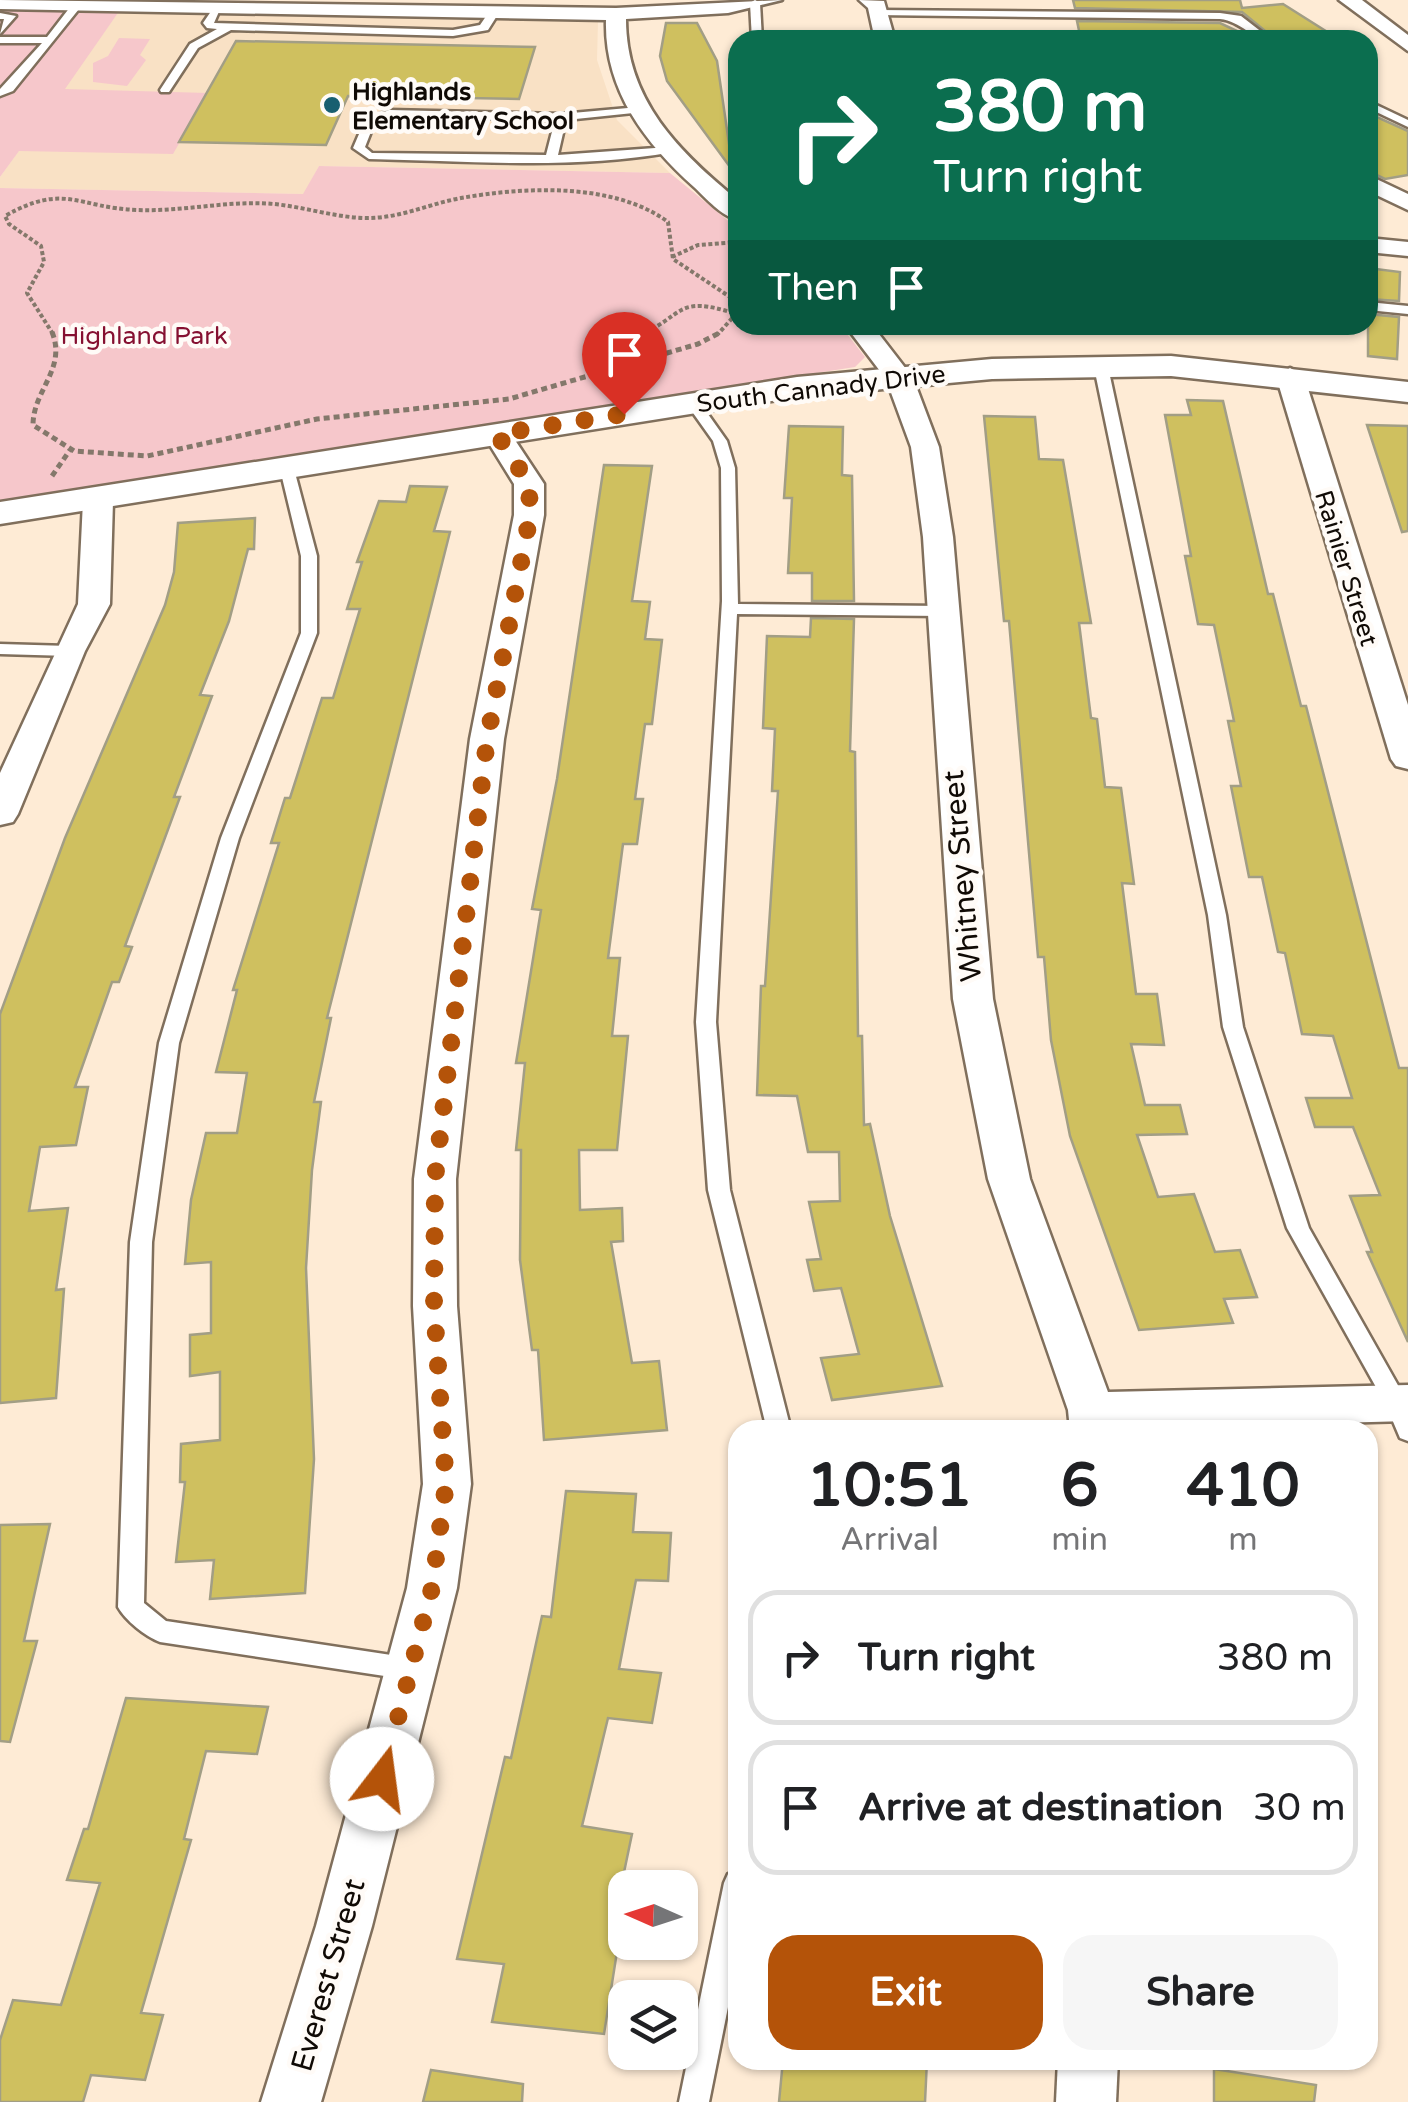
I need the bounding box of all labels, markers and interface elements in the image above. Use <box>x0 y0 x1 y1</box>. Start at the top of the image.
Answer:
text: 380 m <box>933 66 1147 150</box>
icon: right <box>768 70 898 200</box>
place label: Highlands Elementary School <box>352 77 574 136</box>
marker: Highlands Elementary School <box>321 94 343 116</box>
text: Turn right <box>933 151 1142 205</box>
icon: arrive <box>879 260 934 315</box>
text: Then <box>768 265 859 311</box>
pin <box>582 312 667 415</box>
park label: Highland Park <box>60 321 228 351</box>
icon: arrive <box>597 327 652 382</box>
street label: South Cannady Drive <box>695 359 947 419</box>
street label: Rainier Street <box>1308 487 1384 650</box>
street label: Whitney Street <box>935 769 990 983</box>
text: 10:51 <box>806 1450 973 1522</box>
text: 6 <box>1061 1450 1098 1522</box>
text: 410 <box>1186 1450 1300 1522</box>
text: Arrival <box>840 1521 939 1559</box>
text: min <box>1051 1521 1108 1559</box>
text: m <box>1228 1521 1258 1559</box>
icon: right <box>773 1630 828 1685</box>
text: Turn right <box>858 1635 1035 1681</box>
text: 380 m <box>1217 1635 1333 1681</box>
position arrow <box>330 1727 434 1831</box>
icon: arrive <box>773 1780 828 1835</box>
text: Arrive at destination <box>858 1785 1223 1831</box>
text: 30 m <box>1253 1785 1346 1831</box>
north arrow <box>608 1870 698 1960</box>
map controls <box>608 1870 698 2070</box>
street label: Everest Street <box>283 1875 374 2076</box>
button: Exit <box>768 1935 1043 2050</box>
button: Share <box>1063 1935 1338 2050</box>
button: layers <box>608 1980 698 2070</box>

